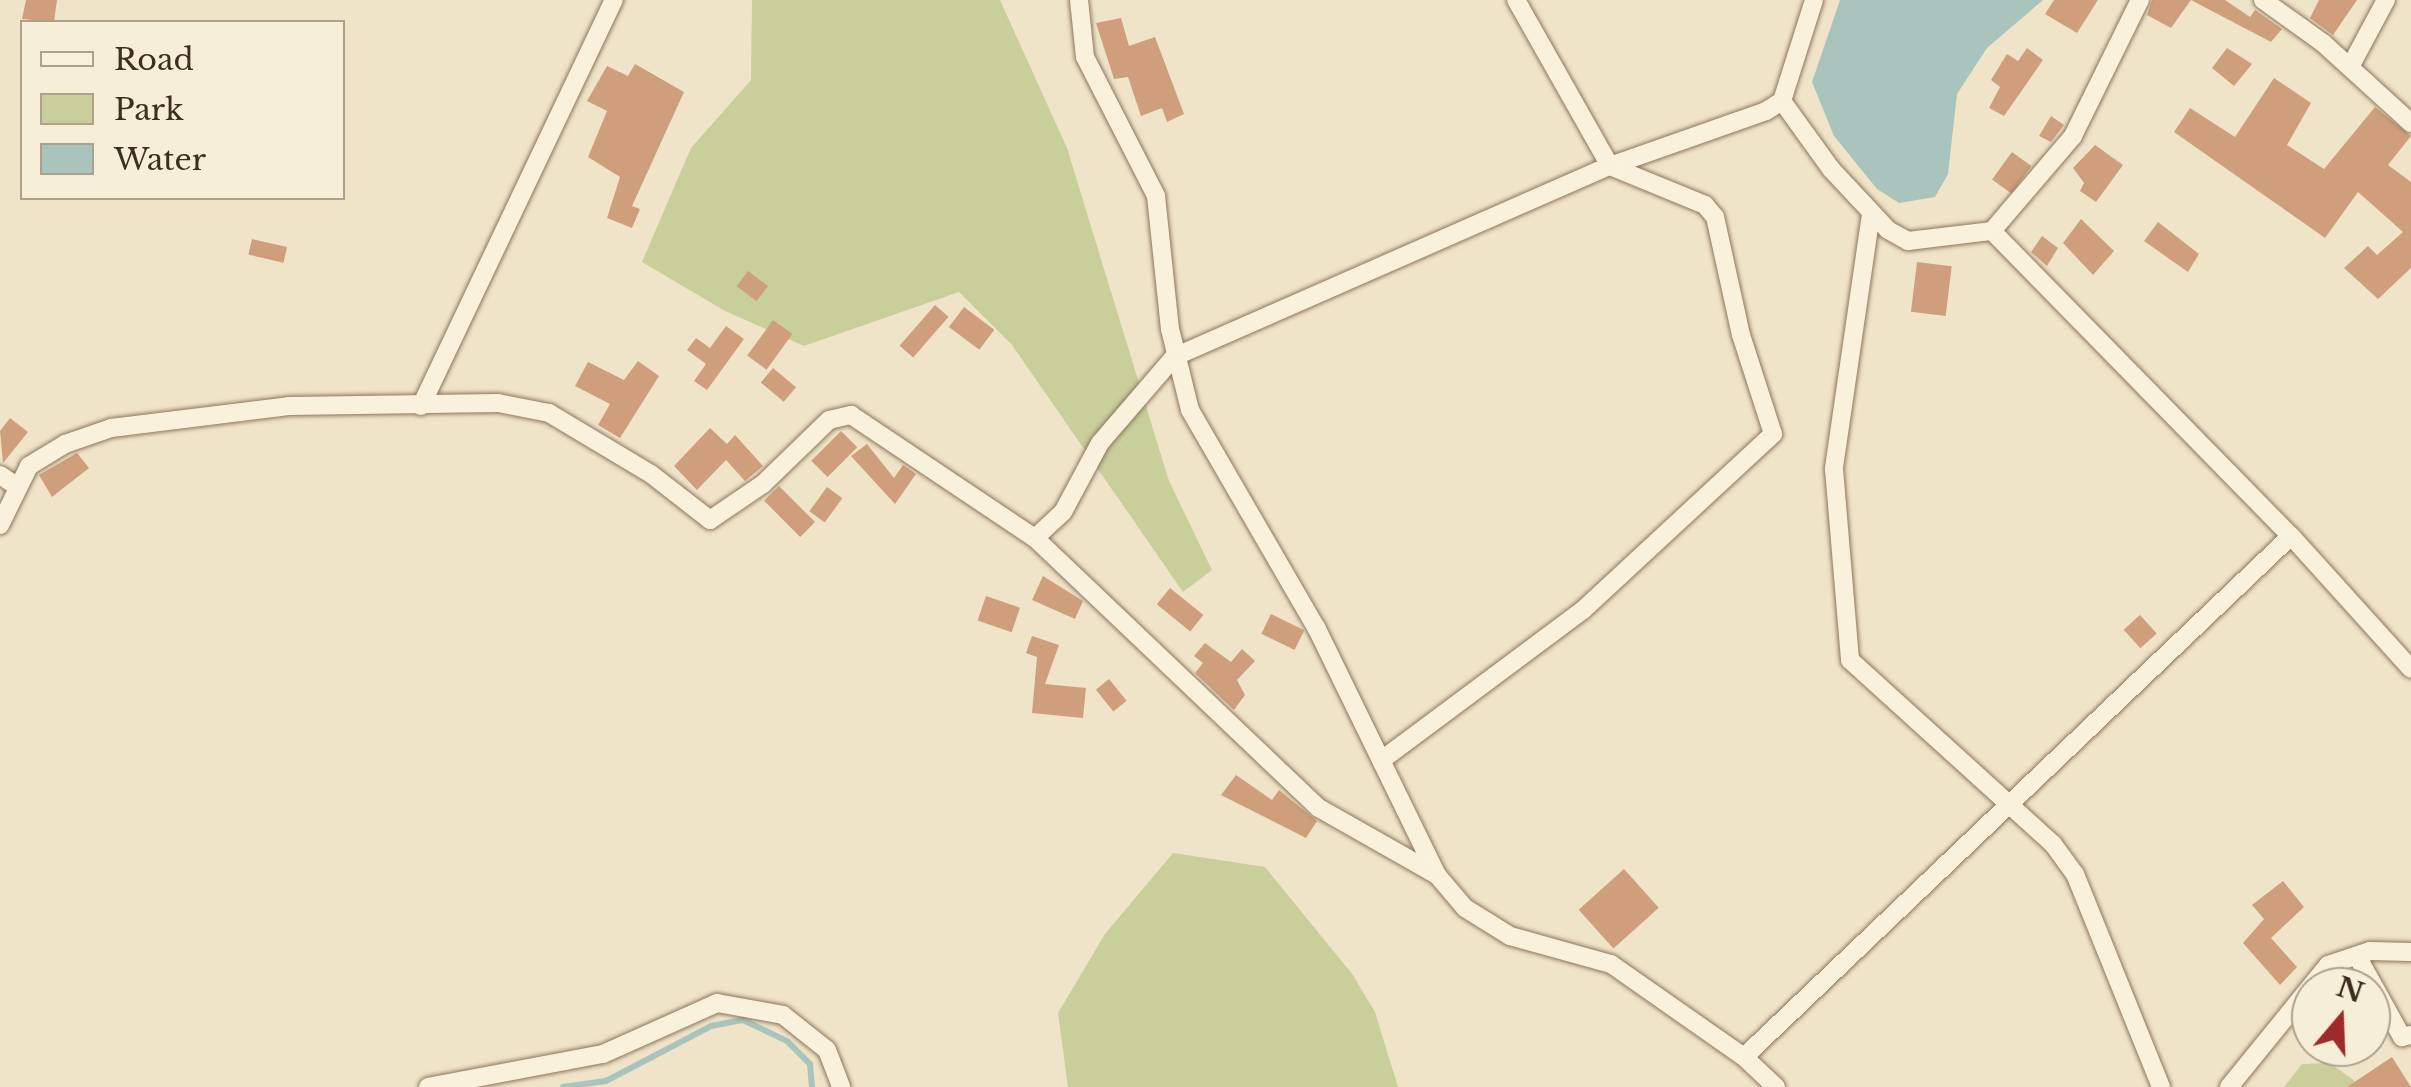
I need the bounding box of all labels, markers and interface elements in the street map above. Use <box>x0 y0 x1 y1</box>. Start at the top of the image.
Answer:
legend <box>20 20 345 200</box>
text: Road <box>114 41 194 78</box>
text: Park <box>114 91 184 128</box>
text: Water <box>114 141 206 178</box>
north arrow <box>2291 967 2391 1067</box>
text: N <box>2332 969 2368 1011</box>

